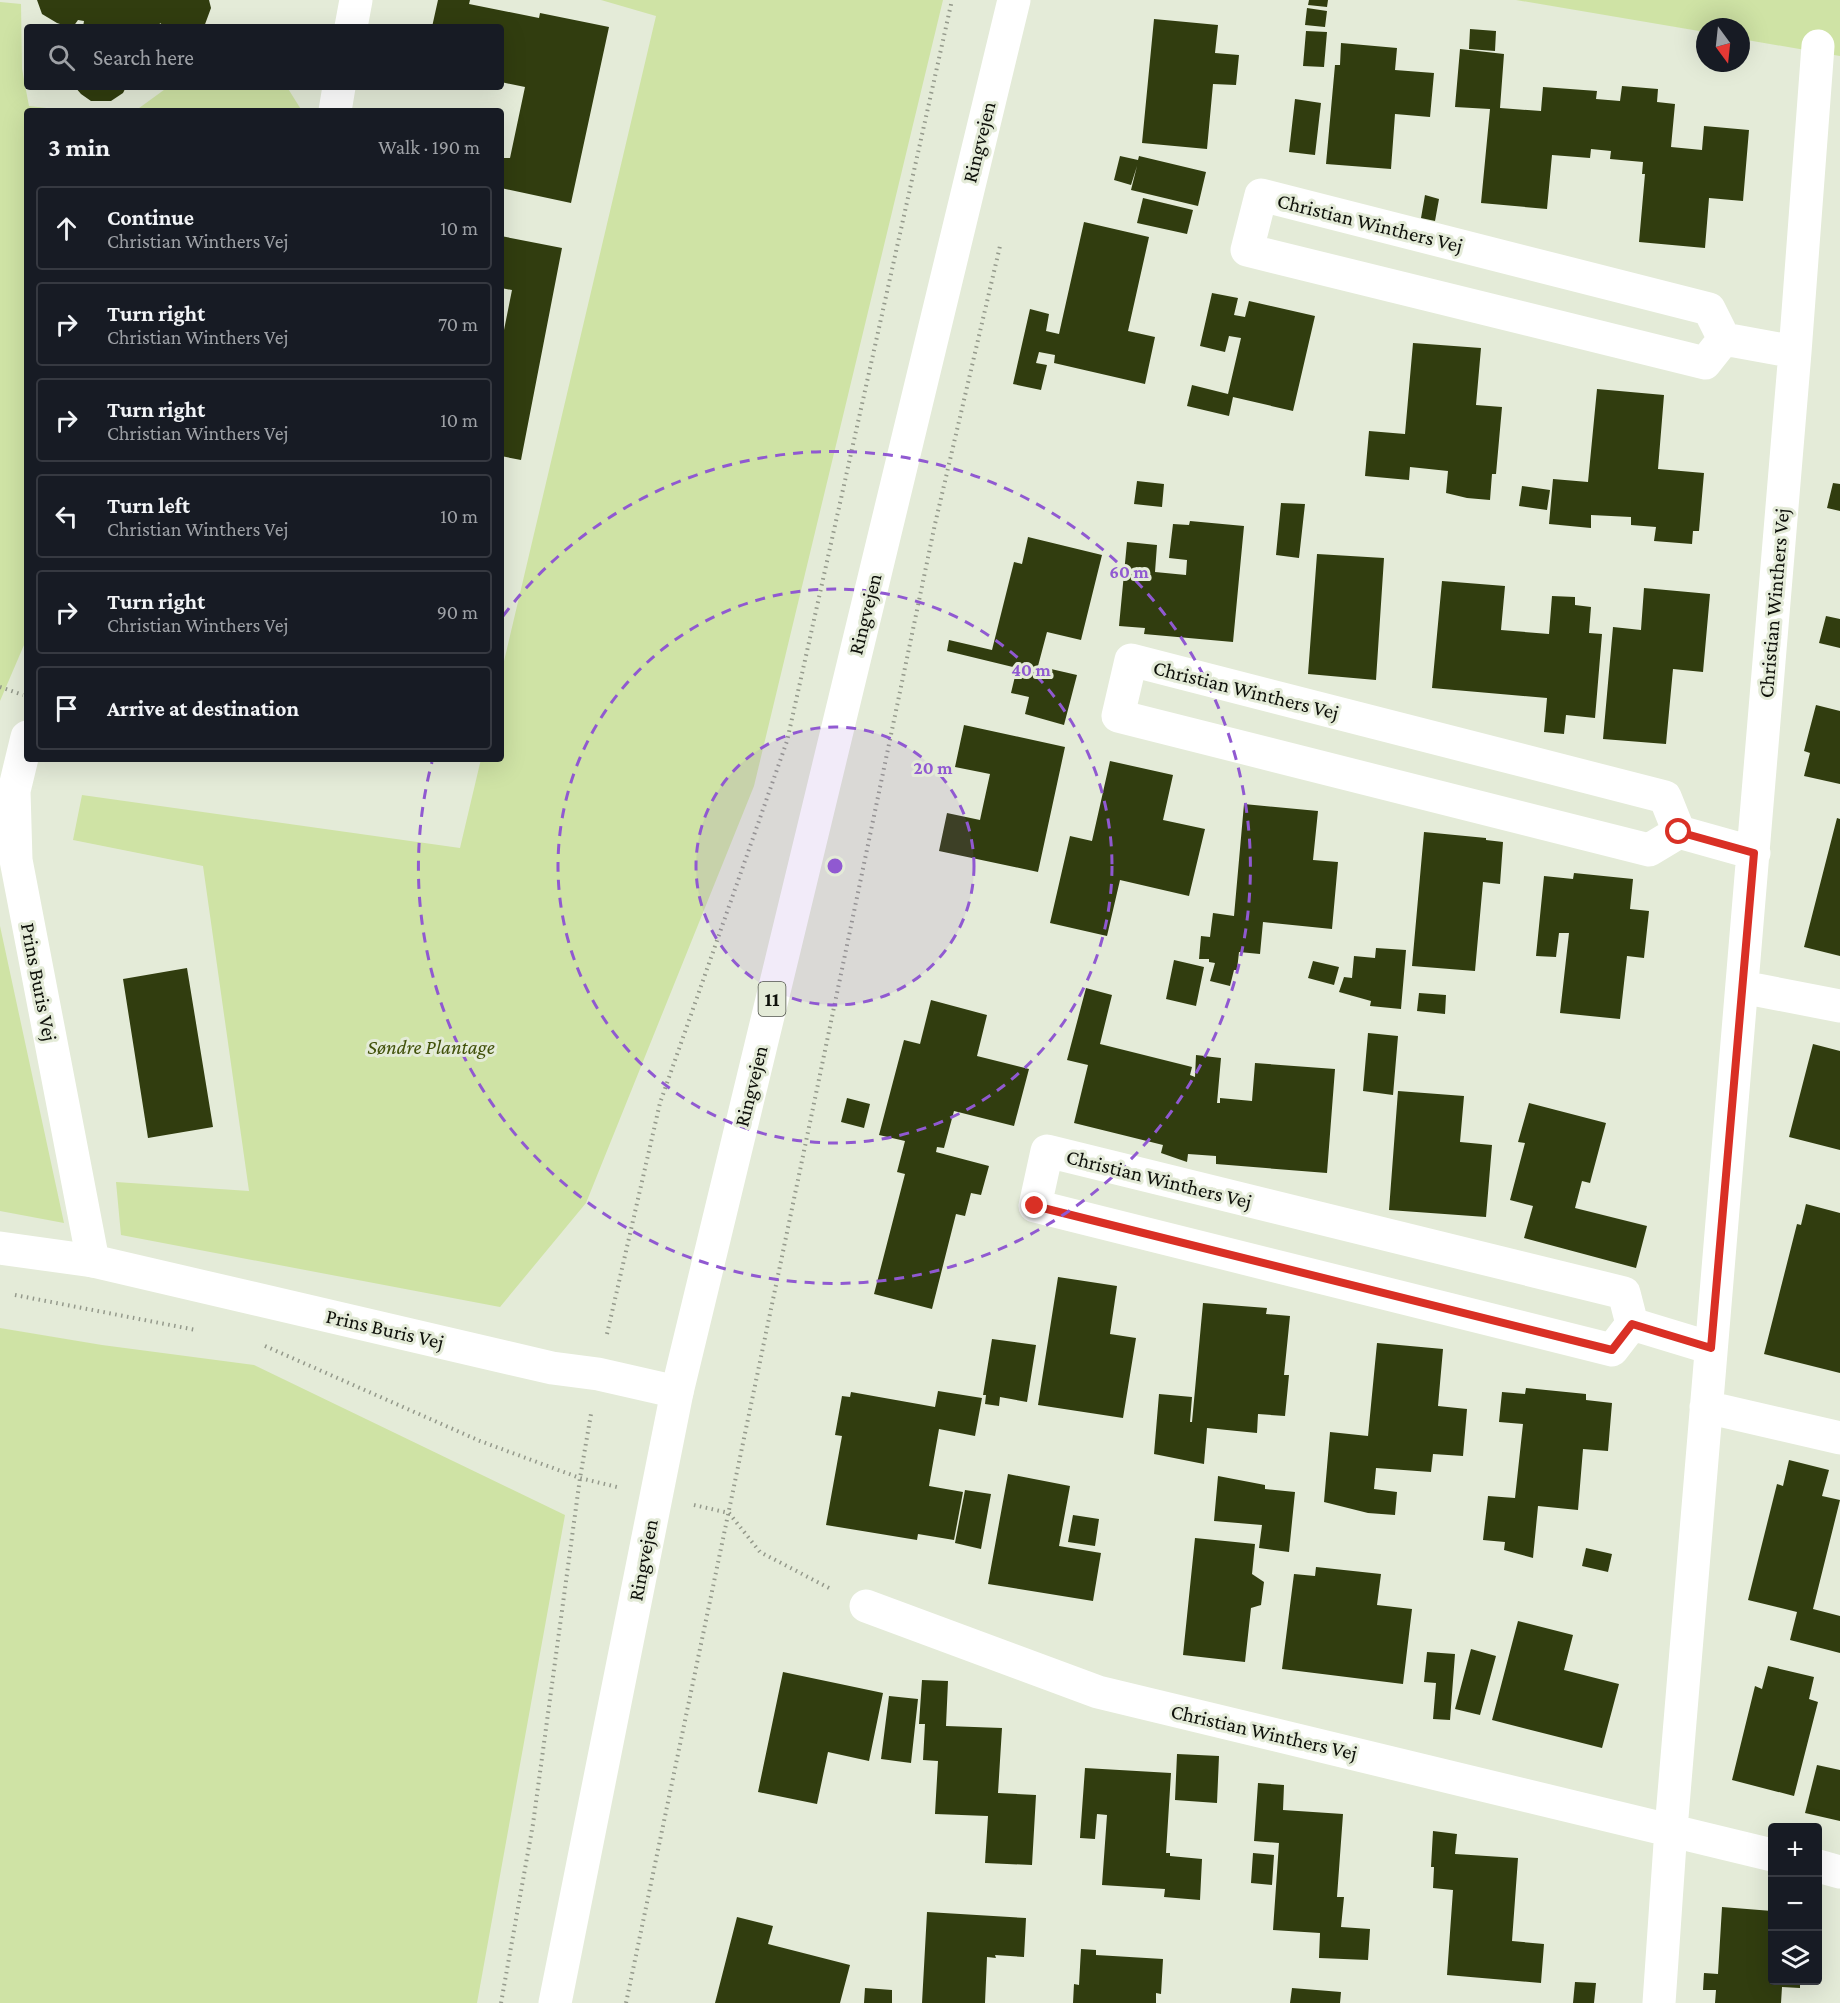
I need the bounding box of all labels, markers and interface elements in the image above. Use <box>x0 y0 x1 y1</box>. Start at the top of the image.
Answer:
north arrow <box>1696 18 1750 72</box>
search box <box>24 24 504 90</box>
icon: search <box>45 41 78 74</box>
text: Search here <box>93 45 194 70</box>
street label: Ringvejen <box>957 99 1001 185</box>
text: 3 min <box>48 133 110 162</box>
text: Walk · 190 m <box>378 136 480 158</box>
street label: Christian Winthers Vej <box>1275 188 1465 258</box>
text: Continue <box>107 205 194 230</box>
icon: ahead <box>50 212 83 245</box>
text: 10 m <box>440 217 478 239</box>
text: Christian Winthers Vej <box>107 230 288 252</box>
text: Turn right <box>107 301 205 326</box>
icon: right <box>50 308 83 341</box>
text: 70 m <box>438 313 478 335</box>
text: Christian Winthers Vej <box>107 326 288 348</box>
text: Turn right <box>107 397 205 422</box>
icon: right <box>50 404 83 437</box>
text: 10 m <box>440 409 478 431</box>
text: Christian Winthers Vej <box>107 422 288 444</box>
text: Turn left <box>107 493 190 518</box>
icon: left <box>50 500 83 533</box>
text: 10 m <box>440 505 478 527</box>
street label: Christian Winthers Vej <box>1754 507 1794 699</box>
text: Christian Winthers Vej <box>107 518 288 540</box>
text: 60 m <box>1109 562 1149 582</box>
street label: Ringvejen <box>843 571 887 657</box>
text: Turn right <box>107 589 205 614</box>
icon: right <box>50 596 83 629</box>
text: 90 m <box>437 601 478 623</box>
text: Christian Winthers Vej <box>107 614 288 636</box>
street label: Christian Winthers Vej <box>1151 655 1341 725</box>
text: 40 m <box>1011 660 1051 680</box>
icon: arrive <box>50 692 83 725</box>
text: Arrive at destination <box>107 696 299 721</box>
text: 20 m <box>914 758 953 778</box>
route start <box>1665 818 1691 844</box>
centre of rings <box>825 856 845 876</box>
street label: Prins Buris Vej <box>16 921 62 1043</box>
road number: 11 <box>758 982 786 1016</box>
park label: Søndre Plantage <box>367 1035 495 1059</box>
street label: Ringvejen <box>729 1043 773 1129</box>
street label: Christian Winthers Vej <box>1064 1144 1254 1214</box>
route end <box>1021 1192 1047 1218</box>
street label: Prins Buris Vej <box>324 1304 446 1354</box>
street label: Ringvejen <box>623 1517 663 1603</box>
street label: Christian Winthers Vej <box>1169 1699 1359 1765</box>
map controls <box>1768 1823 1822 1985</box>
button: + <box>1768 1823 1822 1877</box>
button: − <box>1768 1877 1822 1931</box>
button: layers <box>1768 1931 1822 1985</box>

